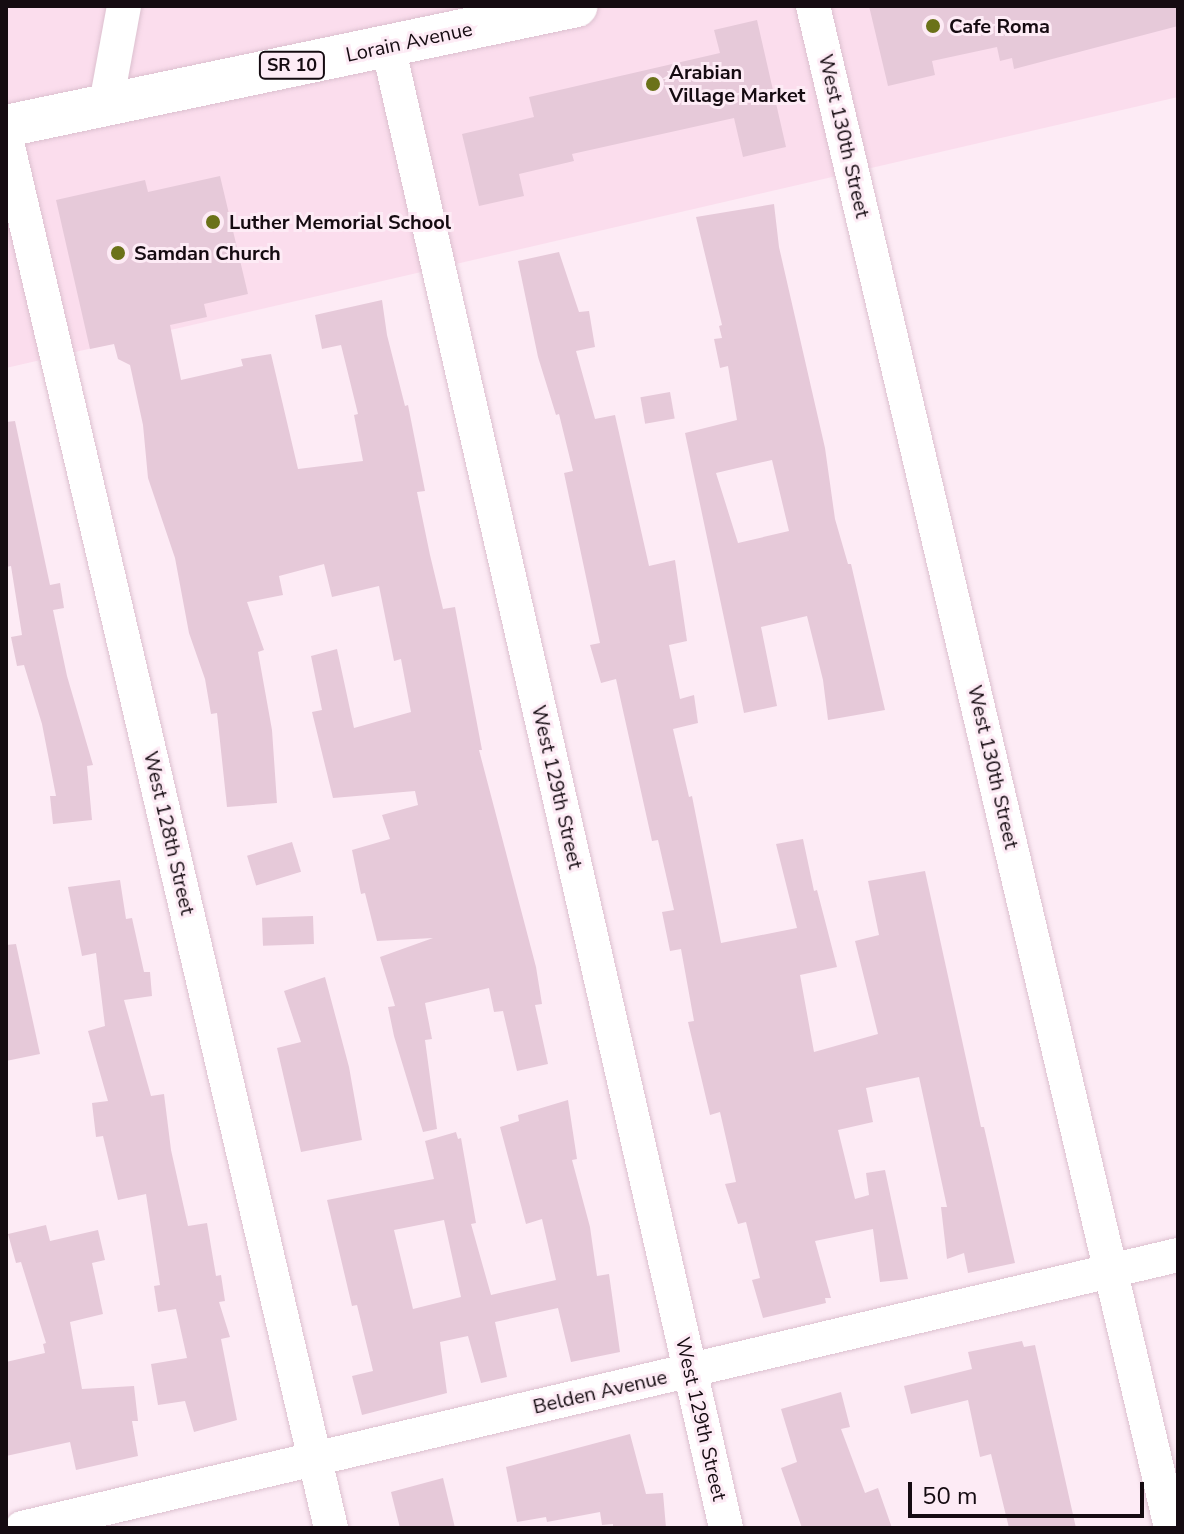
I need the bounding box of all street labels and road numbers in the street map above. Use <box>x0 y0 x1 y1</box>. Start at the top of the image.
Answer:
street label: Lorain Avenue <box>344 17 474 67</box>
road number: SR 10 <box>258 51 326 79</box>
street label: West 130th Street <box>814 52 874 220</box>
street label: West 130th Street <box>963 683 1023 851</box>
street label: West 129th Street <box>527 703 587 871</box>
street label: West 128th Street <box>139 749 199 917</box>
street label: West 129th Street <box>671 1335 731 1503</box>
street label: Belden Avenue <box>531 1365 669 1419</box>

